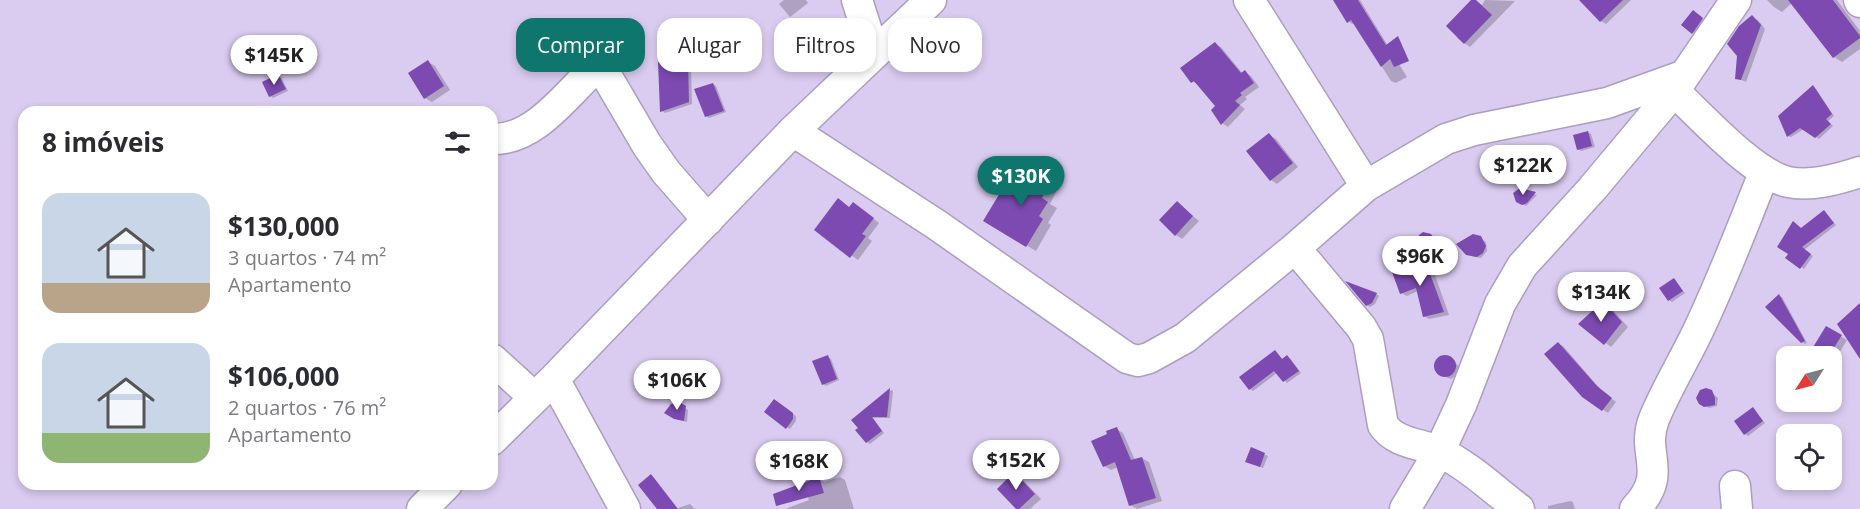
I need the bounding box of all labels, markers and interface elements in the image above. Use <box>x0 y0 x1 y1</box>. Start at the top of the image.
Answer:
chip: Comprar <box>516 18 645 72</box>
chip: Alugar <box>657 18 762 72</box>
chip: Filtros <box>774 18 876 72</box>
chip: Novo <box>888 18 982 72</box>
pin: $145K <box>232 35 316 86</box>
text: $145K <box>244 41 304 68</box>
text: 8 imóveis <box>42 124 164 160</box>
icon: filters <box>441 126 474 159</box>
pin: $122K <box>1481 145 1565 196</box>
text: $122K <box>1493 151 1553 178</box>
pin: $130K <box>979 156 1063 207</box>
text: $130K <box>991 162 1051 189</box>
text: $130,000 <box>228 208 339 244</box>
icon: home <box>90 217 162 289</box>
pin: $96K <box>1384 236 1456 287</box>
text: $96K <box>1396 242 1444 269</box>
text: 3 quartos · 74 m² <box>228 244 386 271</box>
text: Apartamento <box>228 271 352 298</box>
pin: $134K <box>1559 272 1643 323</box>
text: $134K <box>1571 278 1631 305</box>
north arrow <box>1776 346 1842 412</box>
map controls <box>1776 346 1842 490</box>
text: $106,000 <box>228 358 339 394</box>
pin: $106K <box>635 360 719 411</box>
text: $106K <box>647 366 707 393</box>
icon: home <box>90 367 162 439</box>
text: 2 quartos · 76 m² <box>228 394 386 421</box>
text: Apartamento <box>228 421 352 448</box>
button: locate <box>1776 424 1842 490</box>
pin: $152K <box>974 440 1058 491</box>
pin: $168K <box>757 441 841 492</box>
text: $152K <box>986 446 1046 473</box>
text: $168K <box>769 447 829 474</box>

